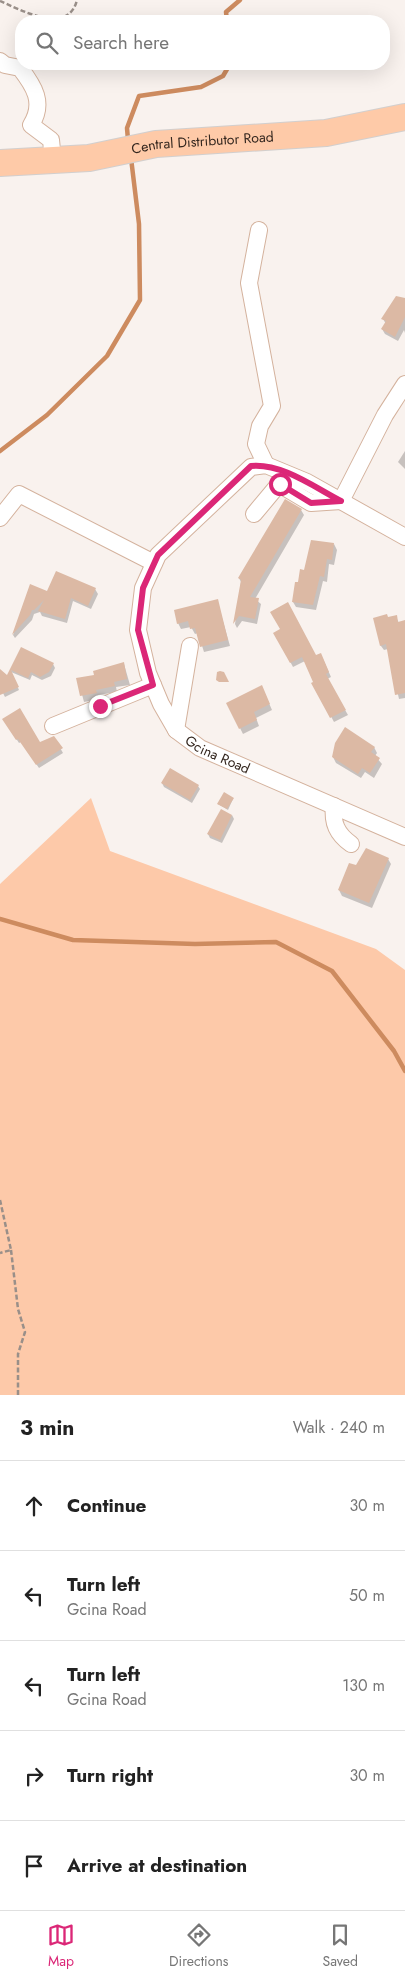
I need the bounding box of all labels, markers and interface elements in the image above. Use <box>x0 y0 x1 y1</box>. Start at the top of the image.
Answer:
search box <box>15 15 390 70</box>
icon: search <box>33 29 61 57</box>
text: Search here <box>73 29 169 56</box>
street label: Central Distributor Road <box>129 126 274 159</box>
route start <box>269 473 292 496</box>
route end <box>89 695 112 718</box>
street label: Gcina Road <box>181 730 253 779</box>
text: 3 min <box>20 1413 74 1443</box>
text: Walk · 240 m <box>293 1416 385 1439</box>
icon: ahead <box>20 1492 48 1520</box>
text: Continue <box>67 1492 146 1519</box>
text: 30 m <box>349 1494 385 1517</box>
text: Turn left <box>67 1571 140 1598</box>
icon: left <box>20 1582 48 1610</box>
text: 50 m <box>349 1584 385 1607</box>
text: Gcina Road <box>67 1598 147 1621</box>
text: Turn left <box>67 1661 140 1688</box>
icon: left <box>20 1672 48 1700</box>
text: 130 m <box>342 1674 385 1697</box>
text: Gcina Road <box>67 1688 147 1711</box>
icon: right <box>20 1762 48 1790</box>
text: Turn right <box>67 1762 153 1789</box>
text: 30 m <box>349 1764 385 1787</box>
icon: arrive <box>20 1852 48 1880</box>
text: Arrive at destination <box>67 1852 247 1879</box>
tab: Map <box>47 1921 75 1971</box>
tab: Directions <box>169 1921 228 1971</box>
tab: Saved <box>322 1921 358 1971</box>

